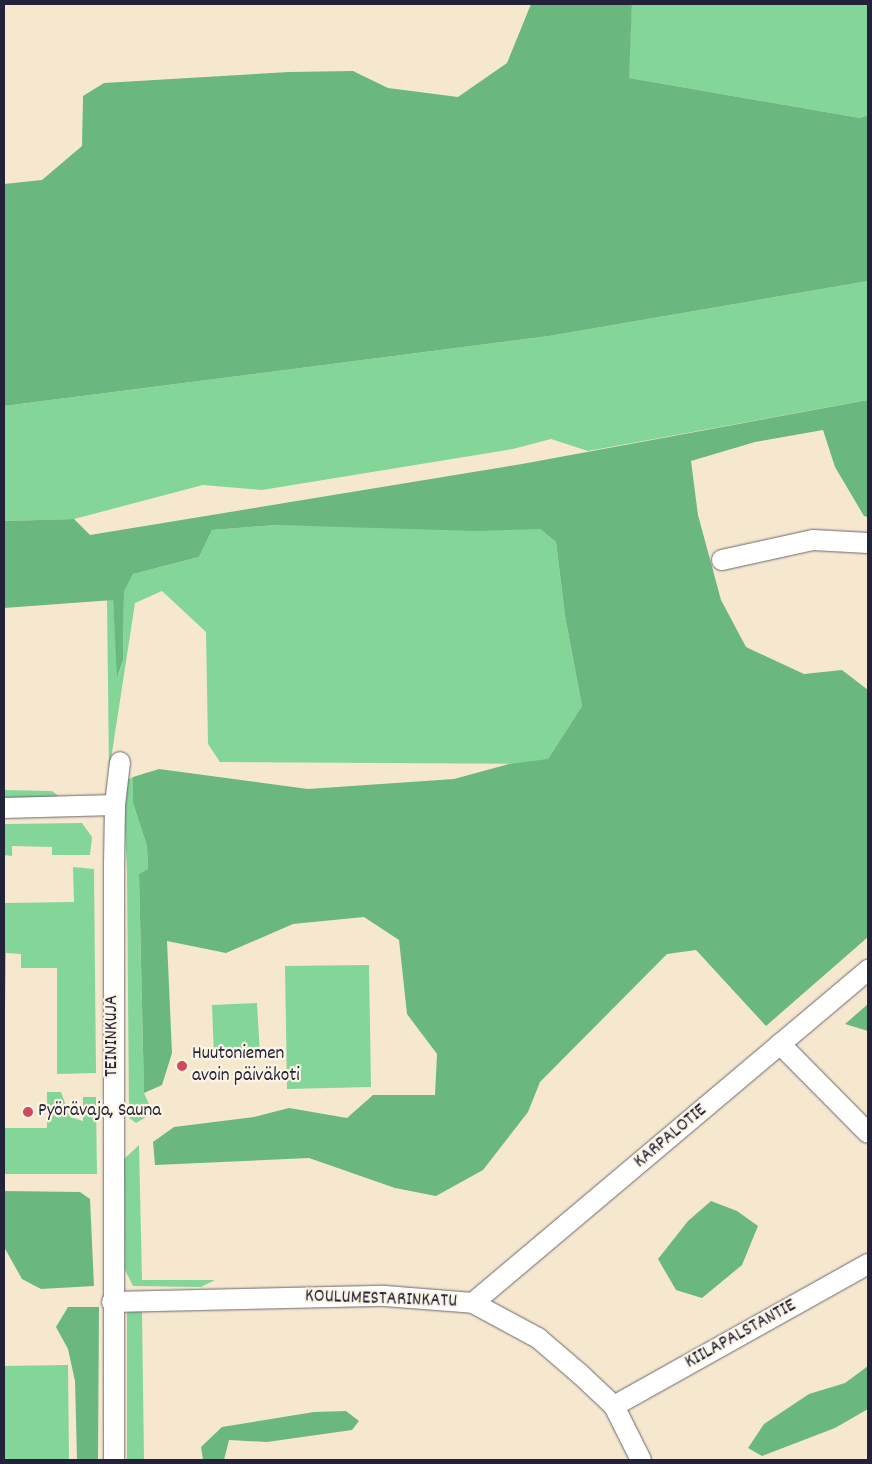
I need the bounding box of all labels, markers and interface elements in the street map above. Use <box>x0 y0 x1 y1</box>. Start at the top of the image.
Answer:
street label: TEININKUJA <box>102 995 124 1077</box>
place label: Huutoniemen avoin päiväkoti <box>192 1044 300 1088</box>
marker: Huutoniemen avoin päiväkoti <box>176 1060 188 1072</box>
street label: KARPALOTIE <box>630 1100 712 1174</box>
place label: Pyörävaja, Sauna <box>38 1101 161 1123</box>
marker: Pyörävaja, Sauna <box>22 1106 34 1118</box>
street label: KOULUMESTARINKATU <box>304 1286 458 1314</box>
street label: KIILAPALSTANTIE <box>682 1295 800 1375</box>

